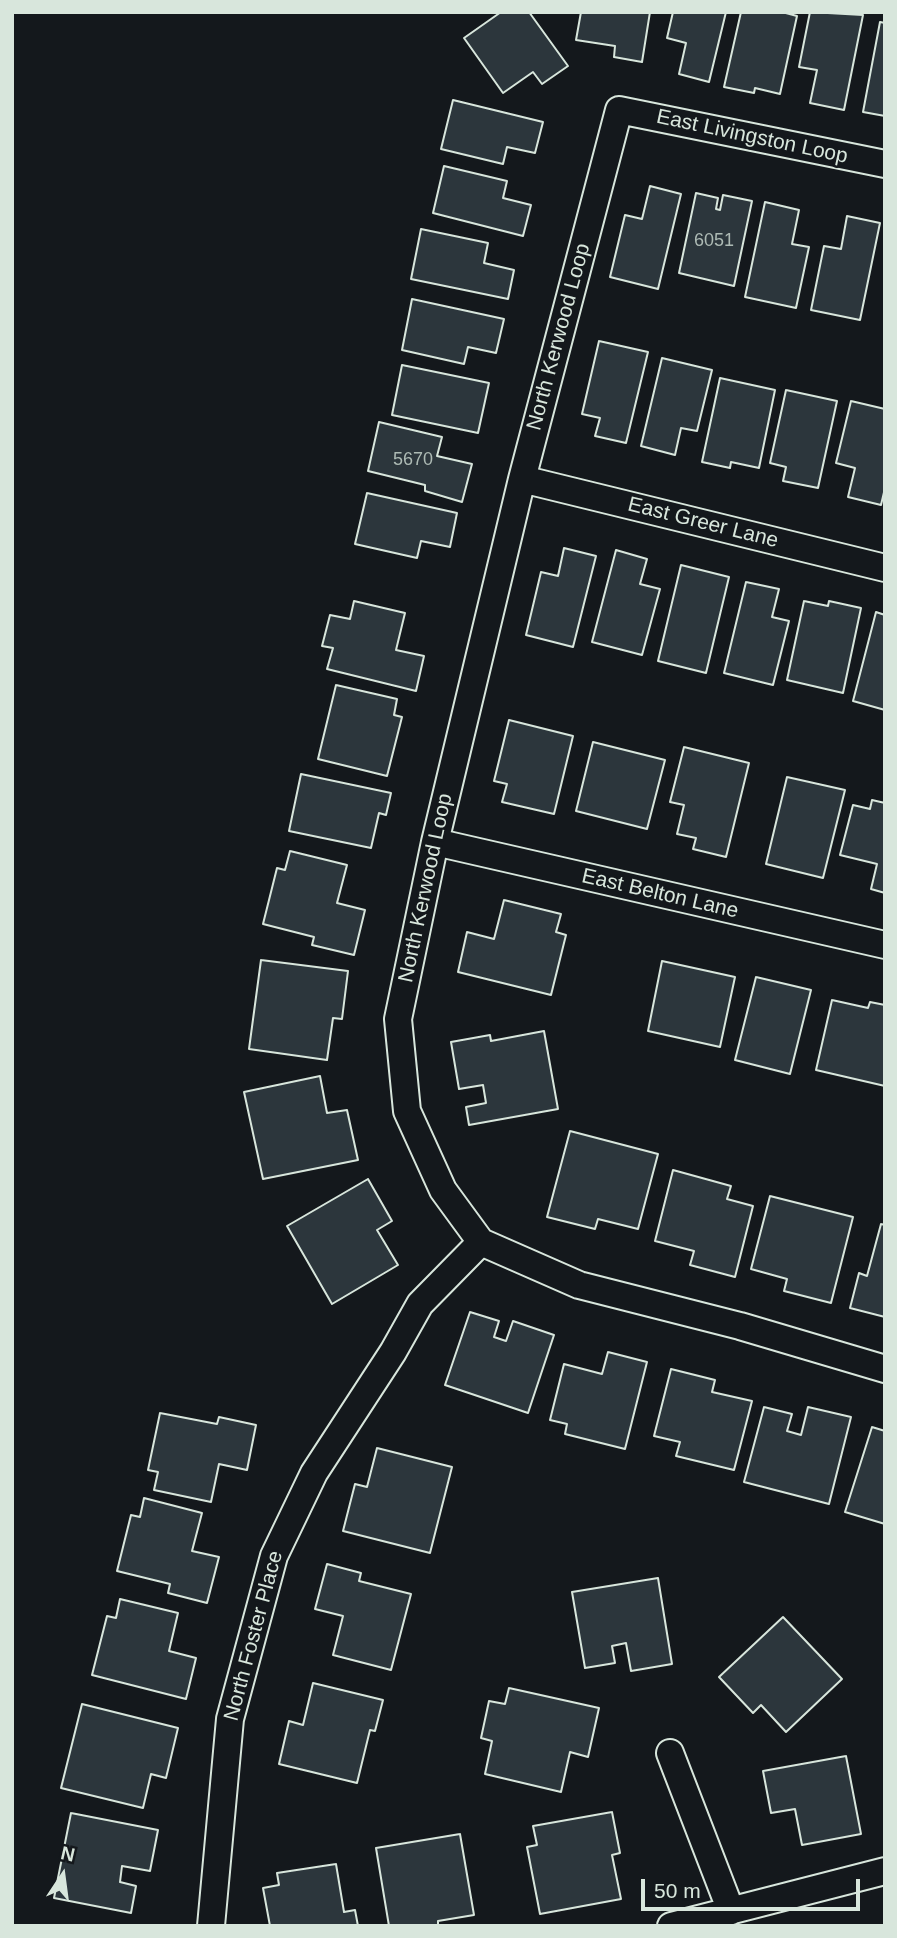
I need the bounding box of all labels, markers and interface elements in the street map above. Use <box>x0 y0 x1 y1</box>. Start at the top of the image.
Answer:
street label: East Livingston Loop <box>654 104 850 170</box>
house number: 6051 <box>694 230 734 252</box>
street label: North Kerwood Loop <box>522 241 596 433</box>
house number: 5670 <box>393 449 433 471</box>
street label: East Greer Lane <box>625 492 781 554</box>
street label: North Kerwood Loop <box>394 791 458 985</box>
street label: East Belton Lane <box>579 864 741 924</box>
street label: North Foster Place <box>219 1548 289 1724</box>
north arrow <box>28 1840 98 1910</box>
text: N <box>59 1842 77 1866</box>
scale bar <box>645 1864 864 1908</box>
text: 50 m <box>654 1879 701 1902</box>

